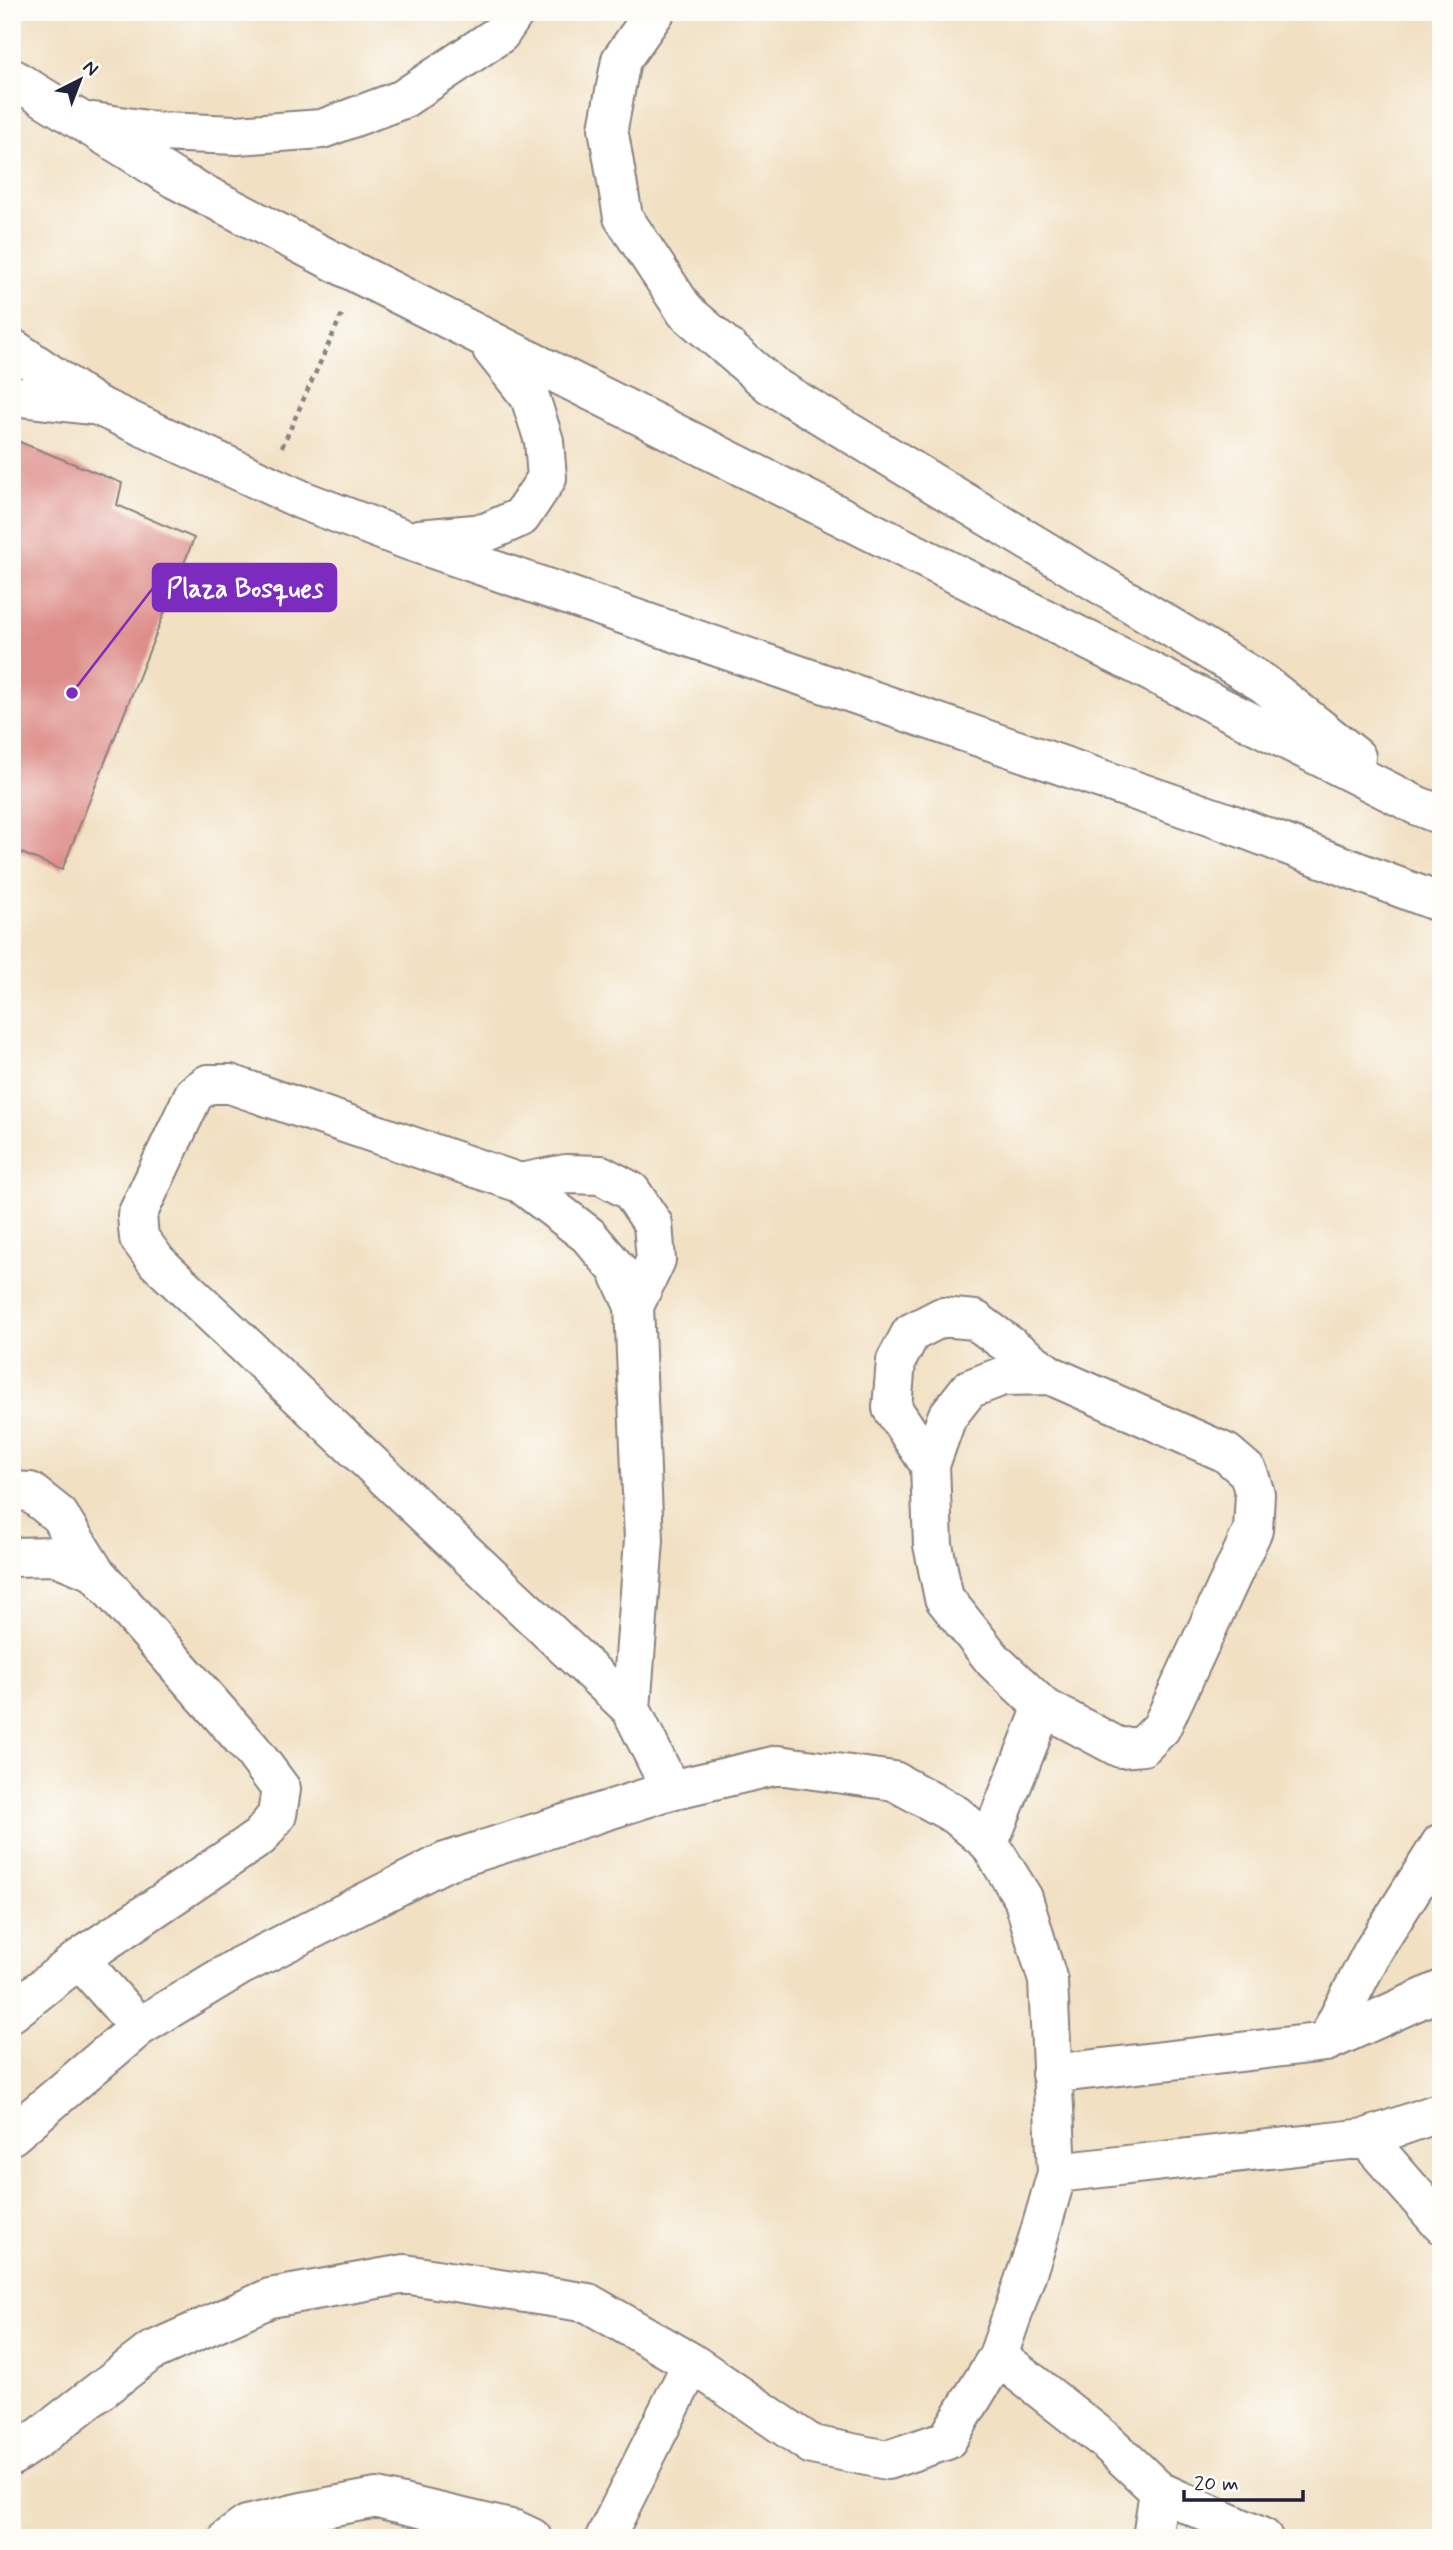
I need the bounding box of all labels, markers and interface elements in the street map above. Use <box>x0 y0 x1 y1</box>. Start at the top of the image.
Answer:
north arrow <box>46 46 116 116</box>
text: N <box>77 55 103 82</box>
callout: Plaza Bosques <box>153 564 336 611</box>
text: Plaza Bosques <box>167 573 324 607</box>
scale bar <box>1184 2459 1302 2503</box>
text: 20 m <box>1194 2470 1239 2498</box>

